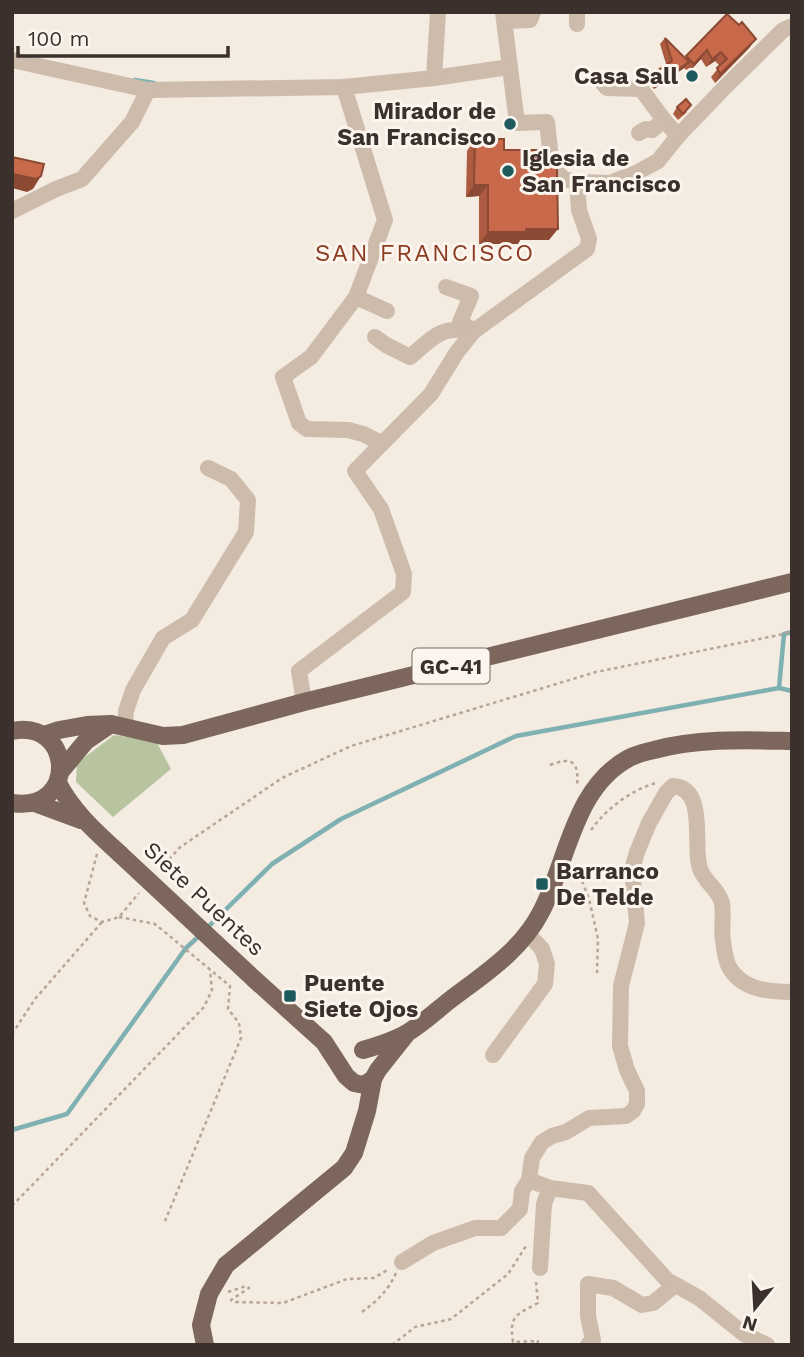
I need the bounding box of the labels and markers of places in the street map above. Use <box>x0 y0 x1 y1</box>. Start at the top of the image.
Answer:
place label: Casa Sall <box>574 63 678 90</box>
marker: Casa Sall <box>684 68 700 84</box>
place label: Mirador de San Francisco <box>337 98 496 151</box>
marker: Mirador de San Francisco <box>502 116 518 132</box>
place label: Iglesia de San Francisco <box>522 145 681 198</box>
marker: Iglesia de San Francisco <box>500 163 516 179</box>
place label: Barranco De Telde <box>556 858 659 911</box>
marker: Barranco De Telde <box>534 876 550 892</box>
place label: Puente Siete Ojos <box>304 970 418 1023</box>
marker: Puente Siete Ojos <box>282 988 298 1004</box>

